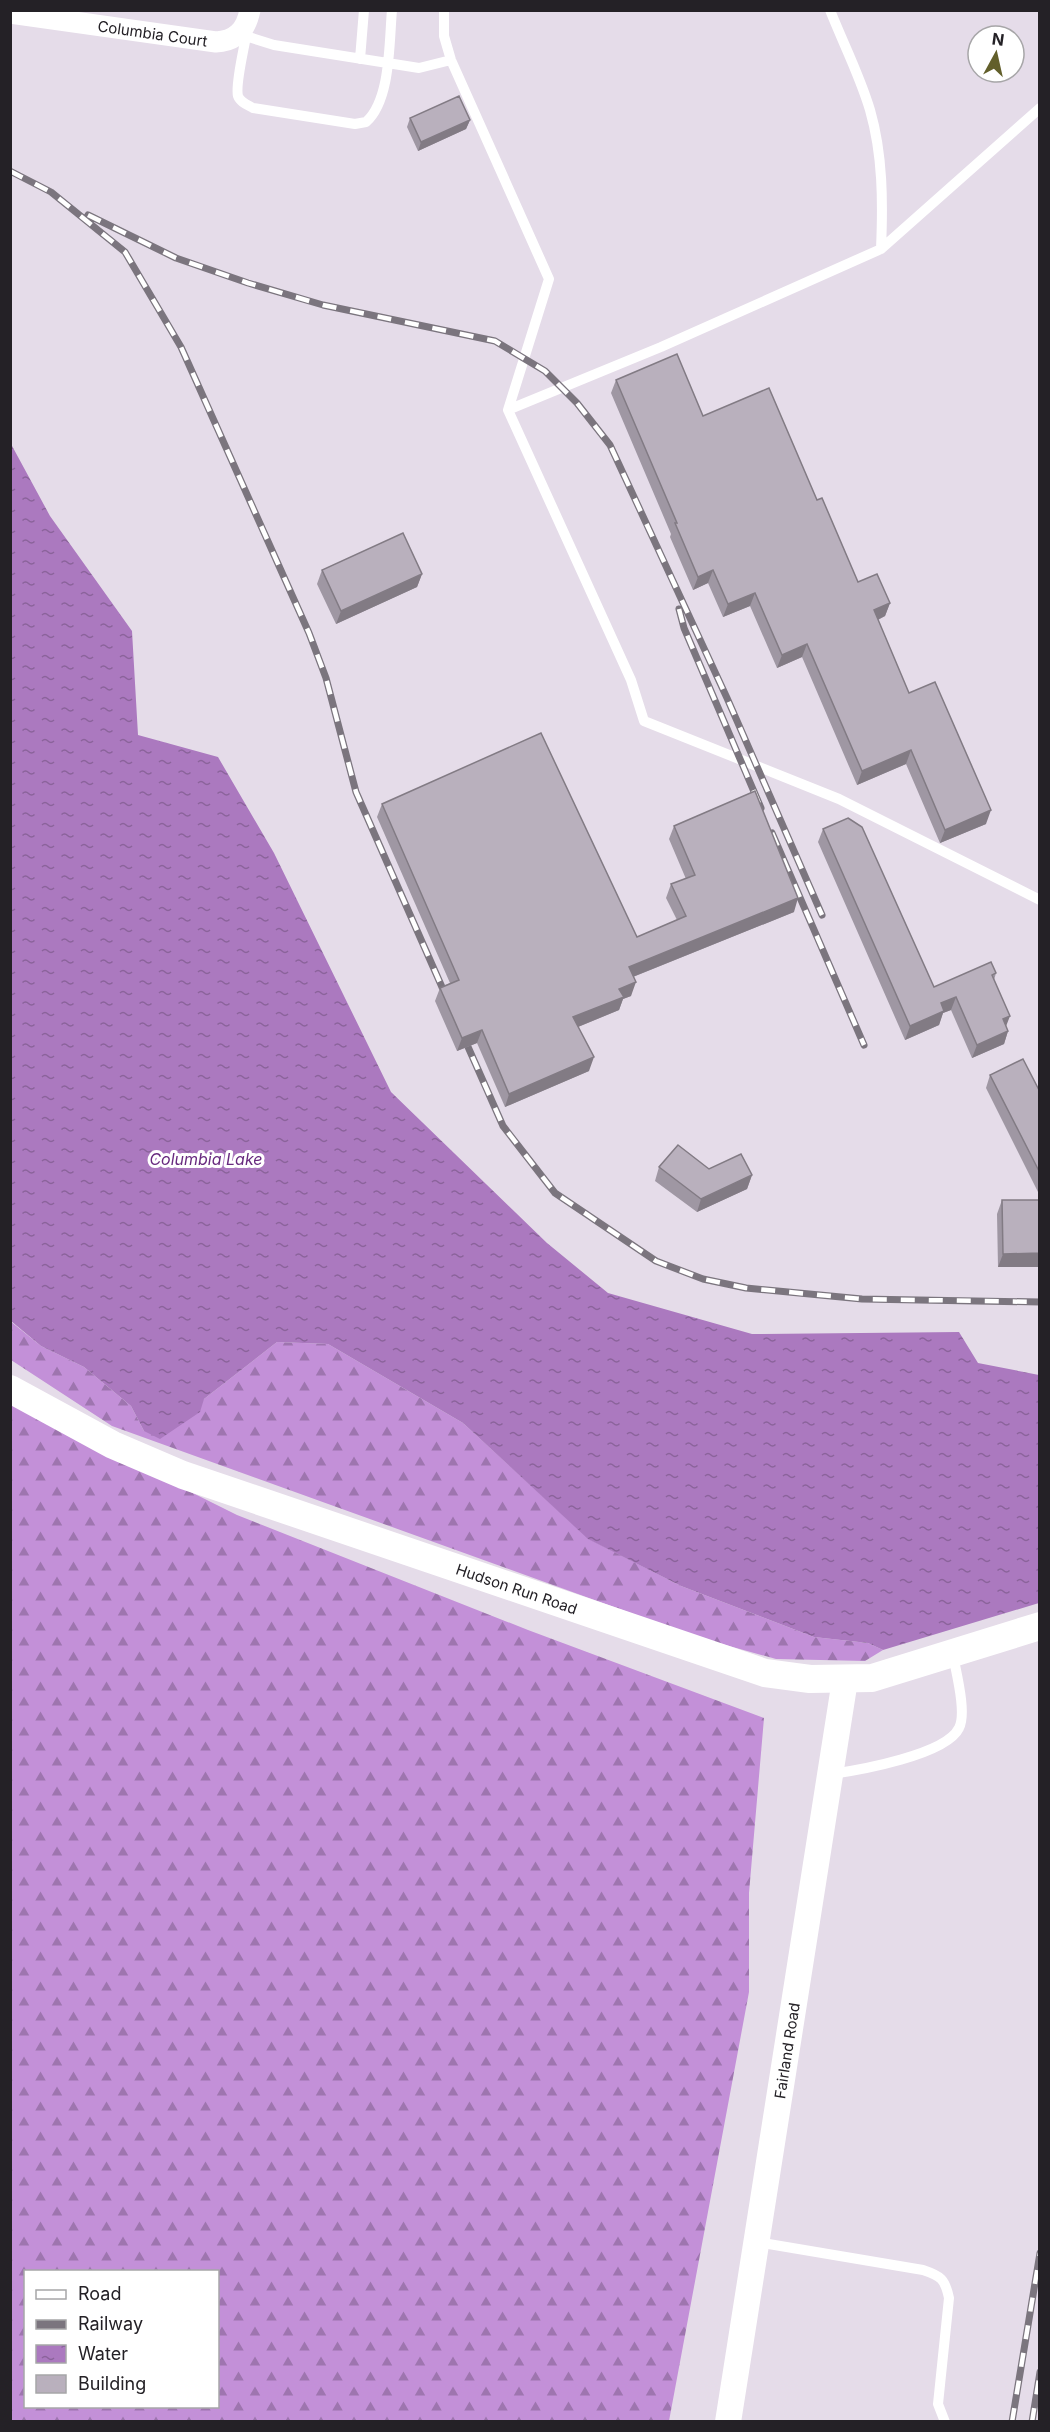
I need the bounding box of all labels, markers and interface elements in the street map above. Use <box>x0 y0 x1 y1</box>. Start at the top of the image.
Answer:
street label: Columbia Court <box>96 16 209 50</box>
north arrow <box>966 24 1026 84</box>
text: N <box>991 28 1006 50</box>
water label: Columbia Lake <box>149 1149 263 1169</box>
street label: Hudson Run Road <box>454 1559 580 1618</box>
street label: Fairland Road <box>770 2001 804 2100</box>
legend <box>24 2270 219 2408</box>
text: Road <box>78 2283 121 2304</box>
text: Railway <box>78 2313 143 2334</box>
text: Water <box>78 2343 128 2364</box>
text: Building <box>78 2373 146 2394</box>

